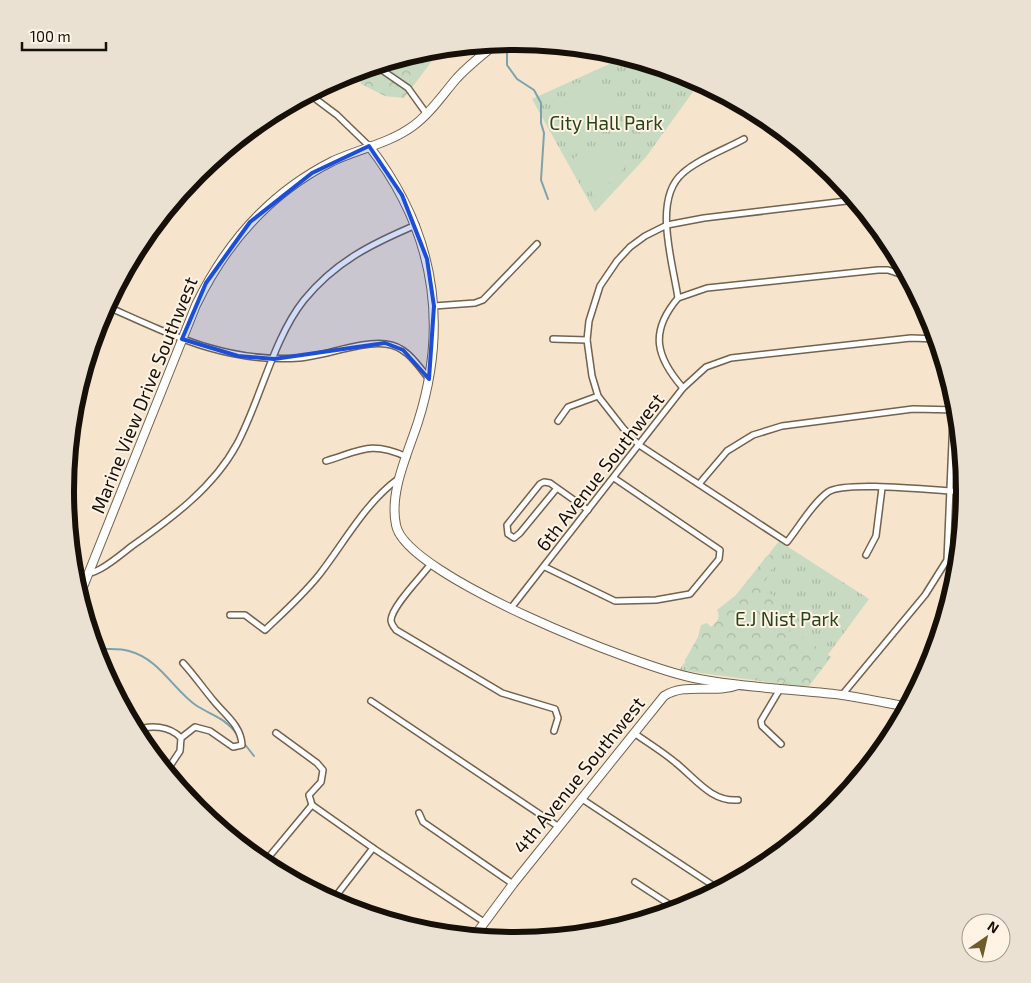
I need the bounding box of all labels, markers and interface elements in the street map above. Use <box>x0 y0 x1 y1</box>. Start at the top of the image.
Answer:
scale bar <box>22 20 106 52</box>
text: 100 m <box>30 27 71 45</box>
park label: City Hall Park <box>549 111 663 134</box>
street label: Marine View Drive Southwest <box>85 273 202 516</box>
street label: 6th Avenue Southwest <box>531 388 668 555</box>
park label: E.J Nist Park <box>735 607 839 630</box>
street label: 4th Avenue Southwest <box>508 692 649 858</box>
north arrow <box>961 913 1011 963</box>
text: N <box>985 917 1002 937</box>

